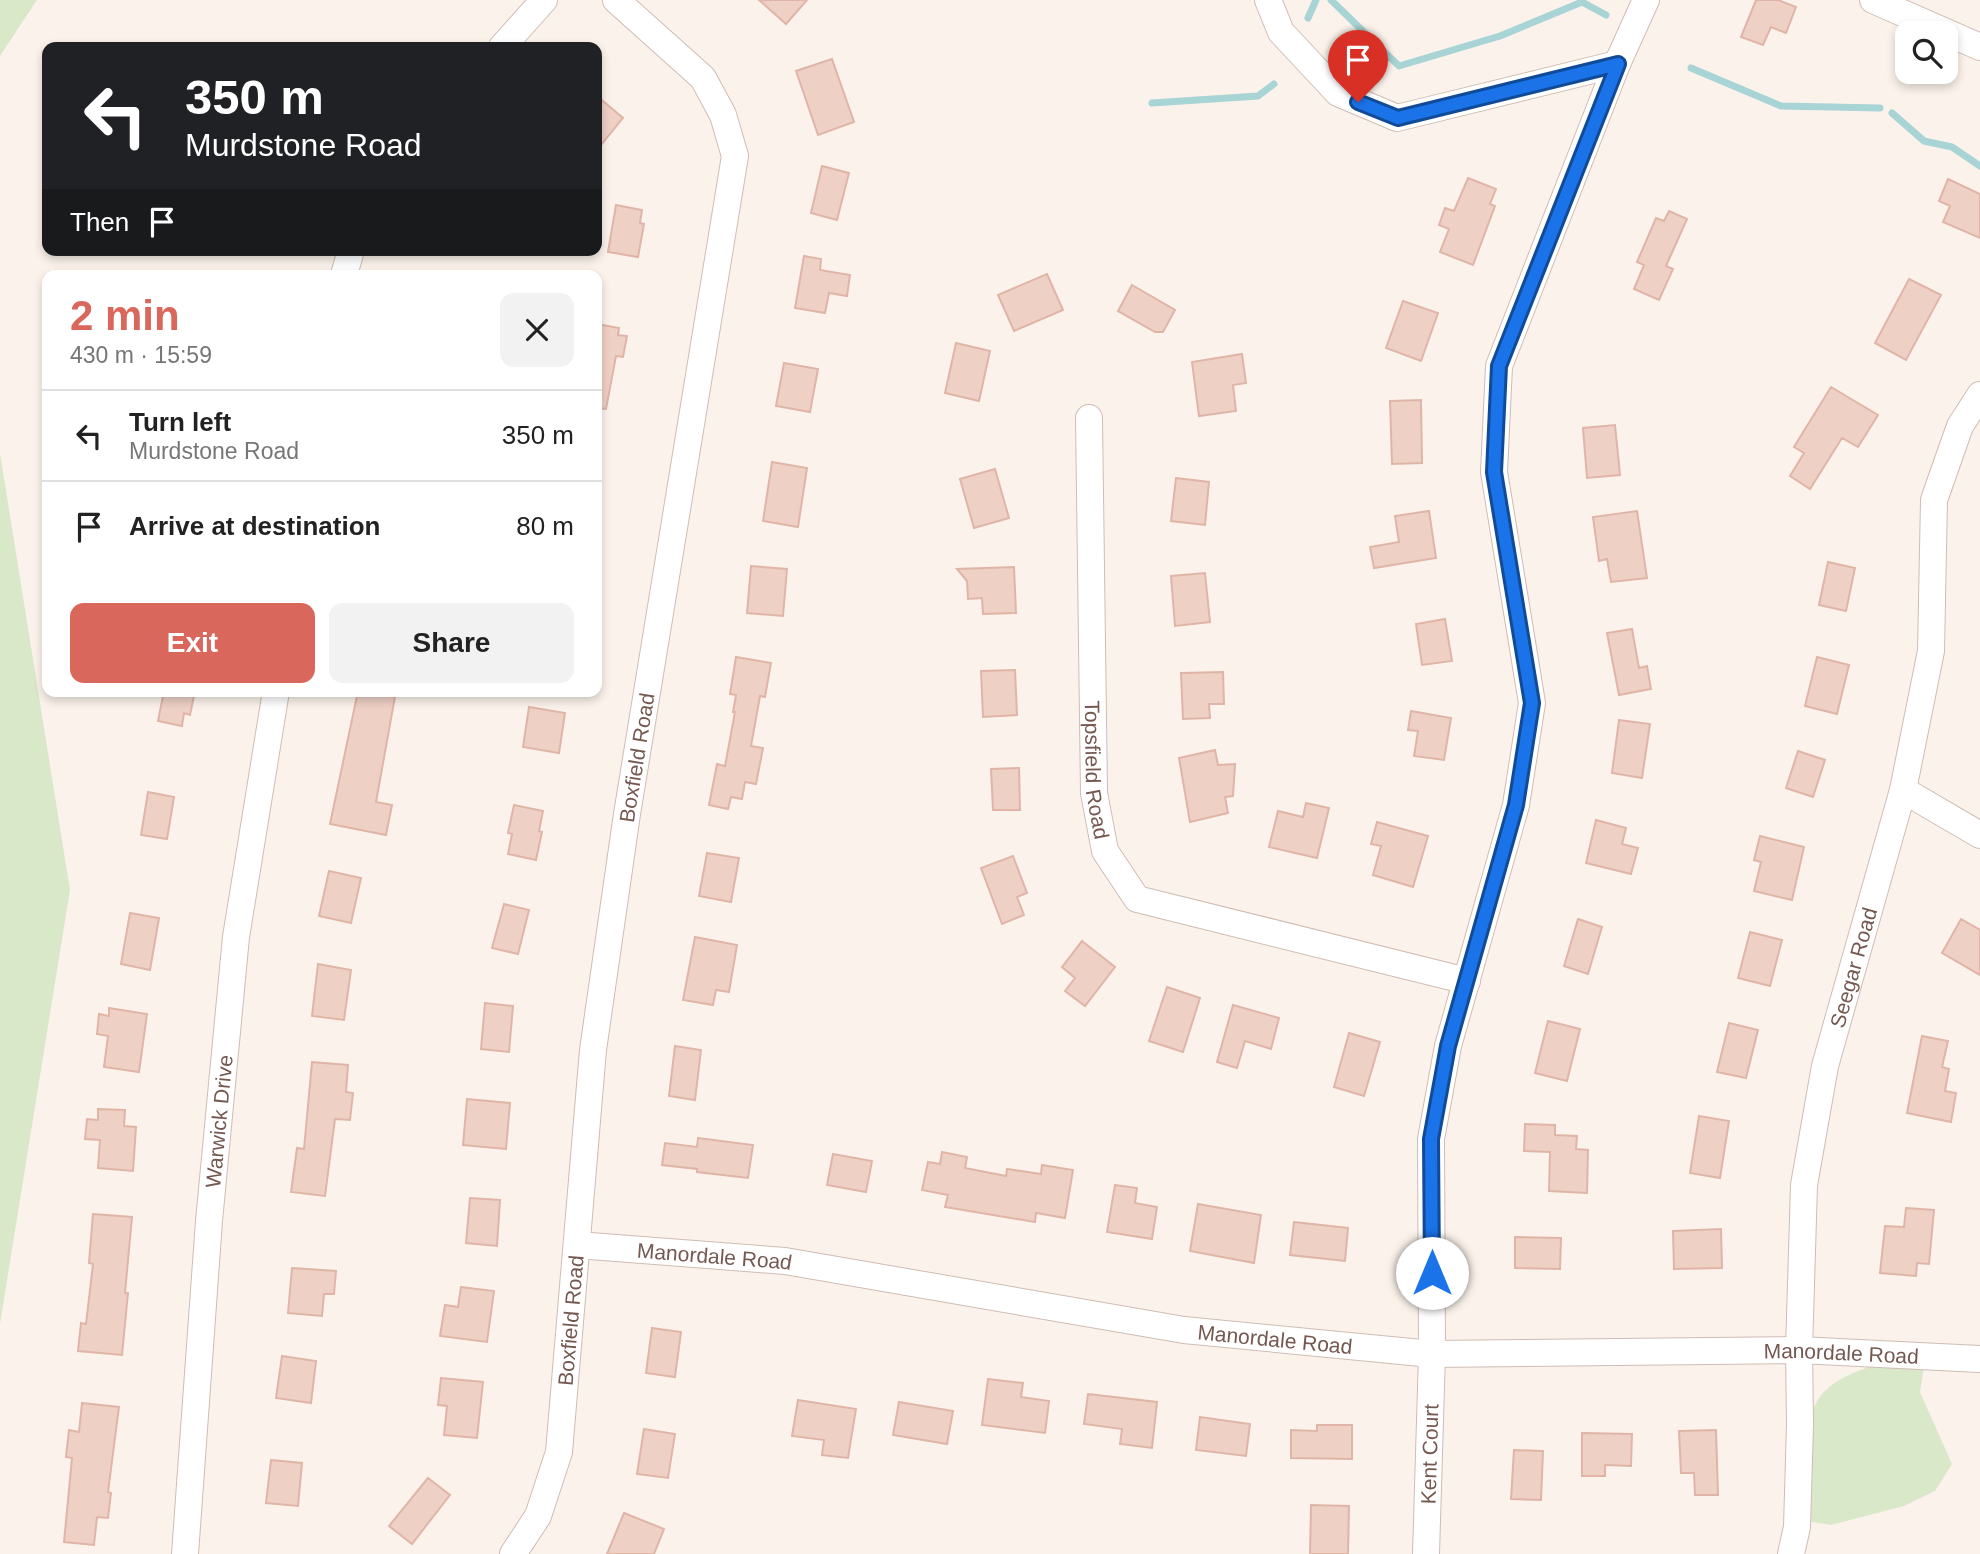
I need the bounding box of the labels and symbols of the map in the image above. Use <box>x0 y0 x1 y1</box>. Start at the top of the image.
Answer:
pin <box>1328 30 1388 102</box>
street label: Boxfield Road <box>614 691 658 824</box>
street label: Topsfield Road <box>1081 700 1114 841</box>
street label: Seegar Road <box>1825 905 1881 1030</box>
street label: Warwick Drive <box>201 1054 236 1189</box>
position arrow <box>1395 1236 1469 1310</box>
street label: Manordale Road <box>636 1238 794 1274</box>
street label: Boxfield Road <box>553 1254 587 1386</box>
street label: Manordale Road <box>1197 1320 1353 1358</box>
street label: Manordale Road <box>1763 1338 1919 1367</box>
street label: Kent Court <box>1416 1403 1442 1505</box>

